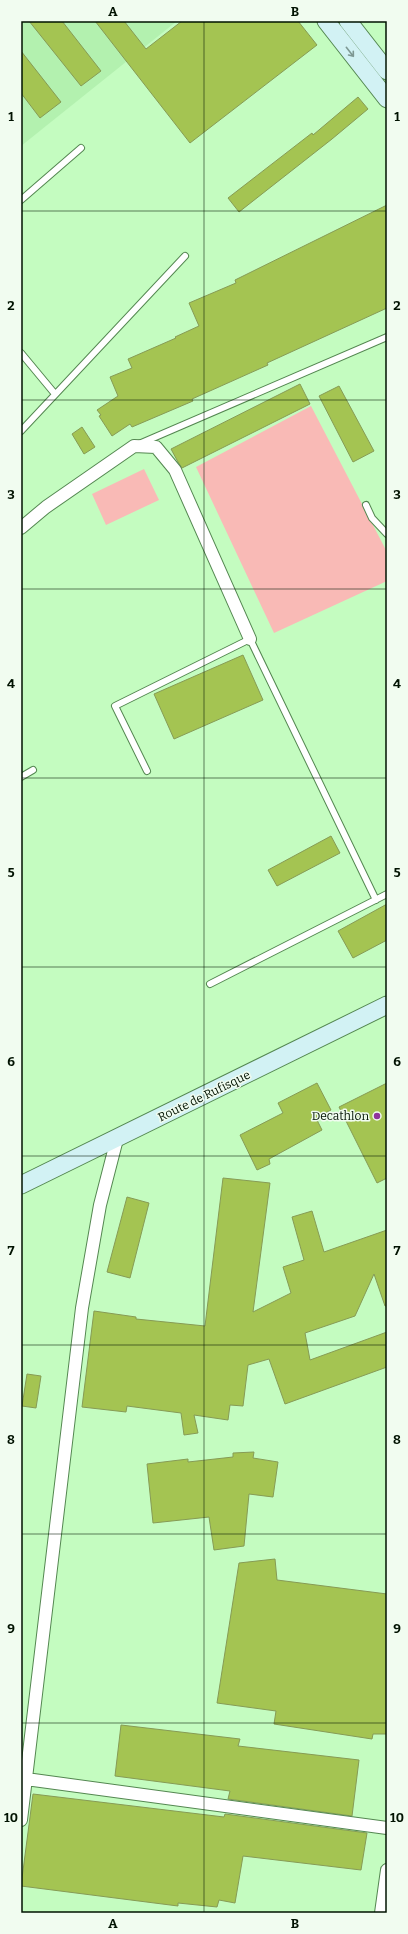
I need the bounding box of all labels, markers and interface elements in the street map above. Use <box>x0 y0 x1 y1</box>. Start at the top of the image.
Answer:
text: A <box>108 4 118 19</box>
text: B <box>291 4 299 19</box>
one-way arrow <box>345 46 354 57</box>
text: 1 <box>8 109 14 124</box>
text: 1 <box>394 109 400 124</box>
text: 2 <box>7 298 15 313</box>
text: 2 <box>393 298 401 313</box>
text: 3 <box>7 487 15 502</box>
text: 3 <box>393 487 401 502</box>
text: 4 <box>7 676 15 691</box>
text: 4 <box>393 676 401 691</box>
text: 5 <box>7 865 15 880</box>
text: 5 <box>393 865 401 880</box>
text: 6 <box>7 1054 15 1069</box>
text: 6 <box>393 1054 401 1069</box>
street label: Route de Rufisque <box>156 1068 252 1124</box>
place label: Decathlon <box>312 1109 369 1123</box>
marker: Decathlon <box>372 1111 382 1121</box>
text: 7 <box>8 1243 15 1258</box>
text: 7 <box>394 1243 401 1258</box>
text: 8 <box>7 1432 15 1447</box>
text: 8 <box>393 1432 401 1447</box>
text: 9 <box>7 1621 15 1636</box>
text: 9 <box>393 1621 401 1636</box>
text: 10 <box>4 1810 18 1825</box>
text: 10 <box>390 1810 404 1825</box>
text: A <box>108 1916 118 1931</box>
text: B <box>291 1916 299 1931</box>

